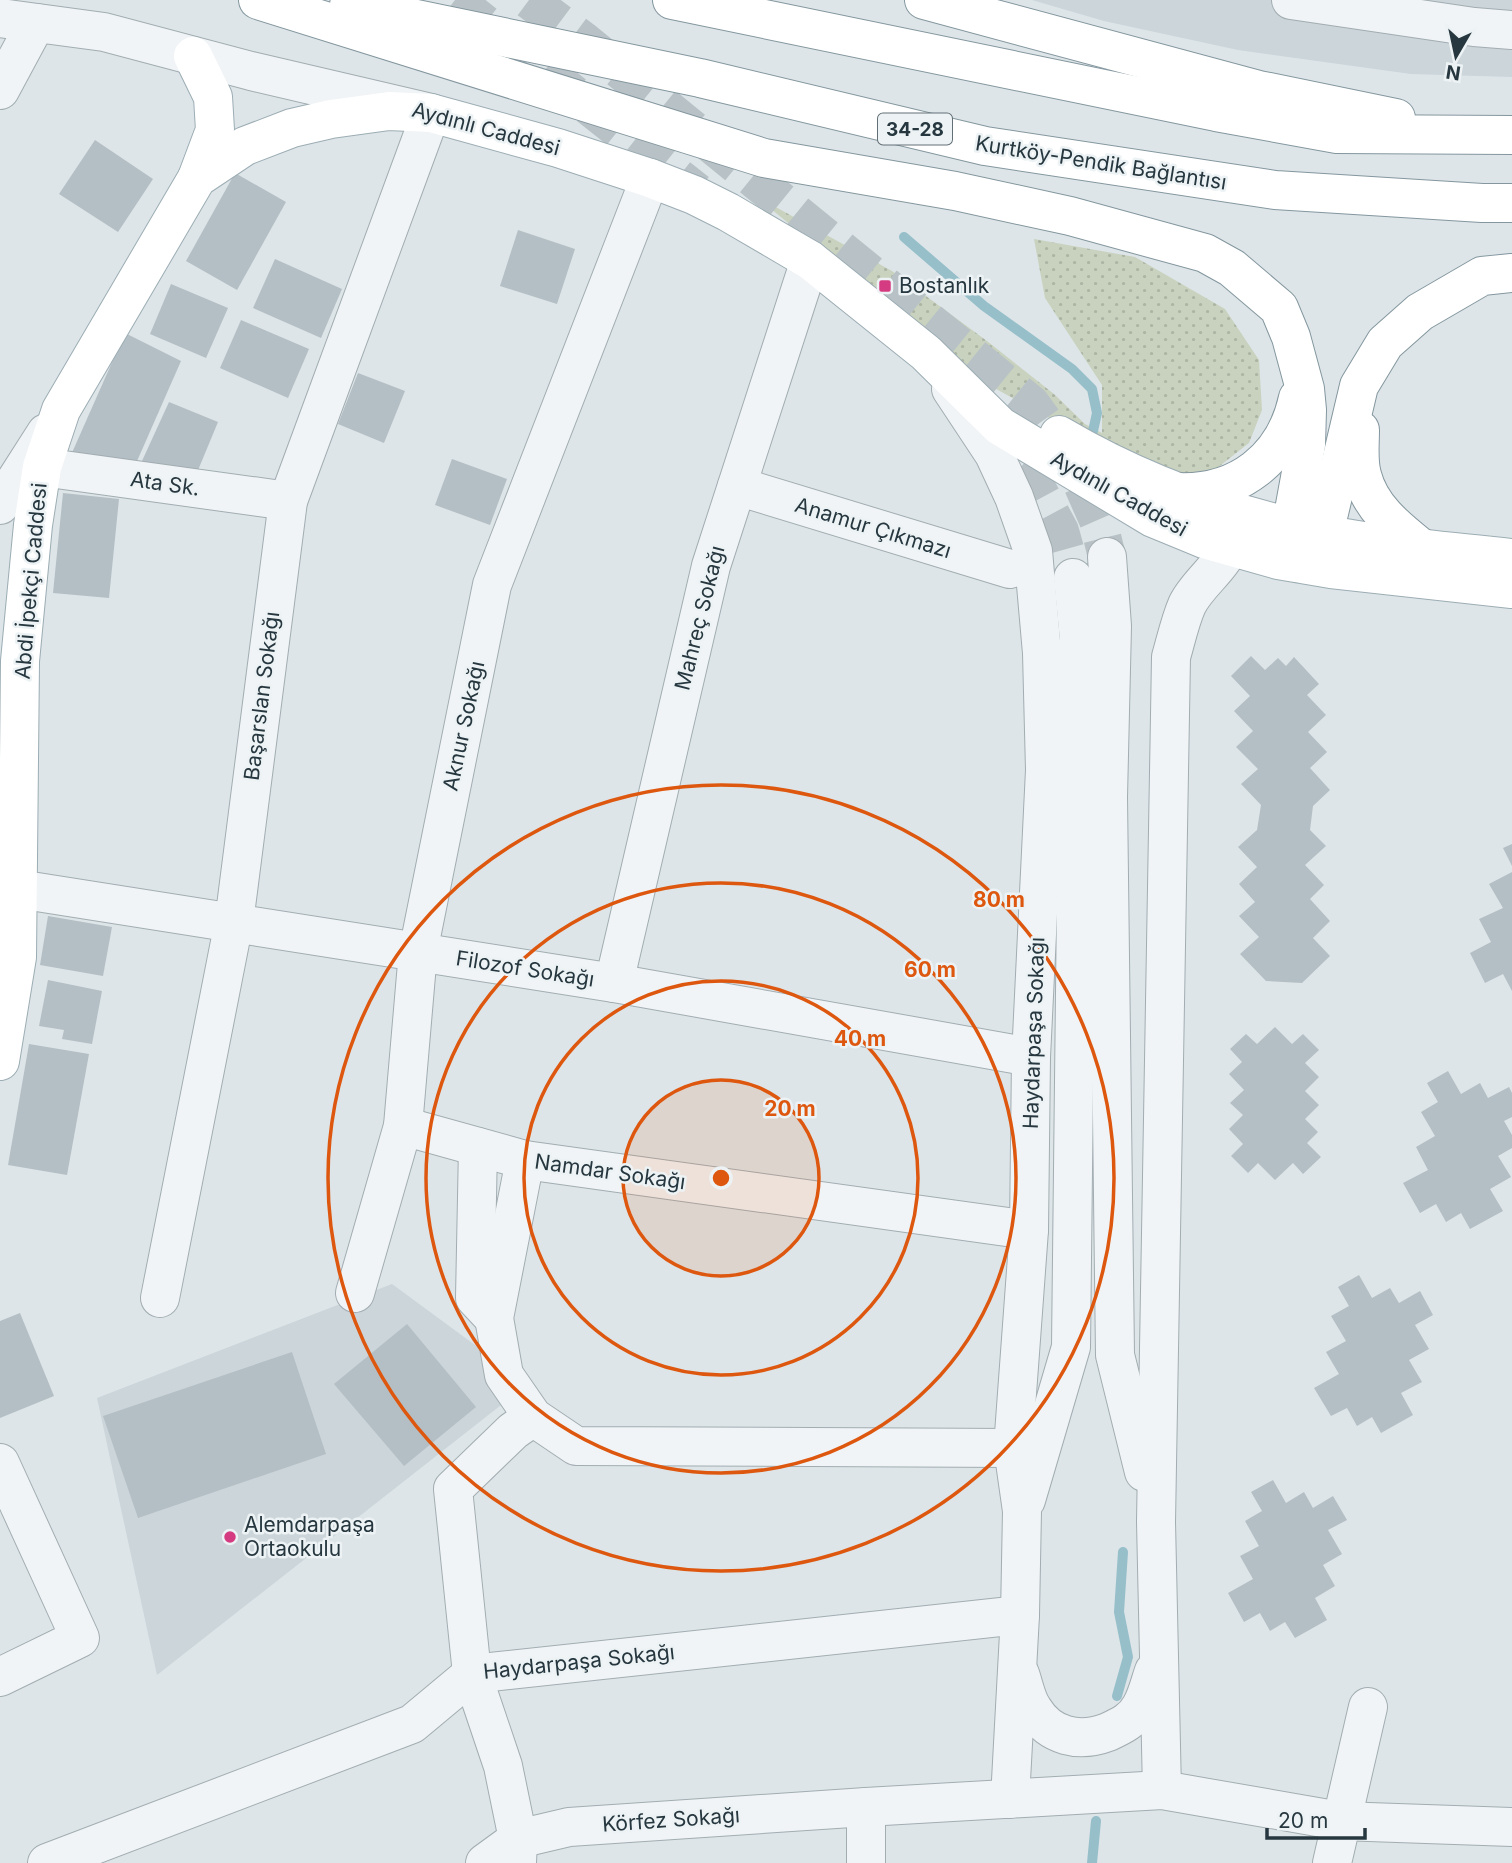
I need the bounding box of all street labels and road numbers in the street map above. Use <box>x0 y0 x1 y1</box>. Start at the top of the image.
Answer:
street label: Aydınlı Caddesi <box>409 97 563 160</box>
road number: 34-28 <box>878 113 952 144</box>
street label: Kurtköy-Pendik Bağlantısı <box>974 130 1228 195</box>
street label: Aydınlı Caddesi <box>1047 446 1192 541</box>
street label: Ata Sk. <box>129 466 201 501</box>
street label: Abdi İpekçi Caddesi <box>8 482 52 680</box>
street label: Anamur Çıkmazı <box>792 492 954 563</box>
street label: Mahreç Sokağı <box>669 543 730 693</box>
street label: Başarslan Sokağı <box>239 610 284 782</box>
street label: Aknur Sokağı <box>438 659 489 793</box>
street label: Haydarpaşa Sokağı <box>1018 936 1049 1130</box>
street label: Filozof Sokağı <box>454 945 596 992</box>
street label: Namdar Sokağı <box>533 1149 687 1194</box>
street label: Haydarpaşa Sokağı <box>482 1639 676 1684</box>
street label: Körfez Sokağı <box>601 1802 741 1837</box>

